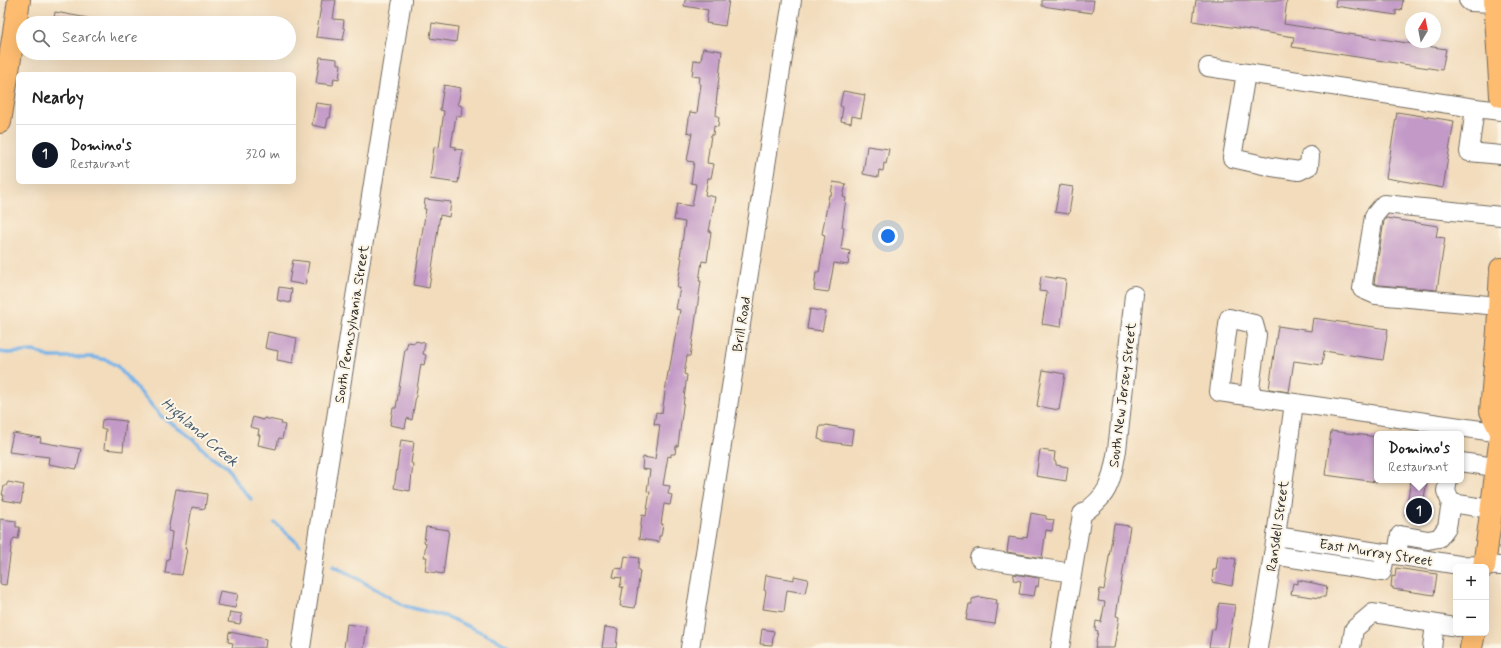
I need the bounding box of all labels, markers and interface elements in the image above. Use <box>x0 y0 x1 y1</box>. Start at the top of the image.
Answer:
north arrow <box>1405 12 1441 48</box>
search box <box>16 16 296 60</box>
icon: search <box>30 27 52 49</box>
text: Search here <box>62 28 138 48</box>
text: Nearby <box>32 87 84 109</box>
text: Domino's <box>70 136 132 156</box>
text: 1 <box>42 146 48 163</box>
text: 320 m <box>246 146 280 163</box>
text: Restaurant <box>70 156 130 173</box>
your location <box>878 226 898 246</box>
street label: South Pennsylvania Street <box>331 243 373 405</box>
street label: Brill Road <box>729 295 755 353</box>
street label: South New Jersey Street <box>1105 321 1141 469</box>
water label: Highland Creek <box>155 394 242 474</box>
popup <box>1374 431 1464 483</box>
text: Domino's <box>1388 439 1450 459</box>
text: Restaurant <box>1388 459 1449 476</box>
street label: Ransdell Street <box>1263 479 1293 573</box>
pin: 1 <box>1406 496 1432 526</box>
street label: East Murray Street <box>1318 535 1434 571</box>
map controls <box>1453 564 1489 636</box>
button: + <box>1453 564 1489 600</box>
button: − <box>1453 600 1489 636</box>

